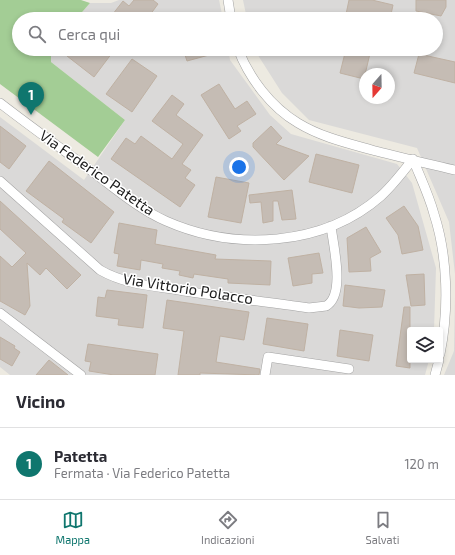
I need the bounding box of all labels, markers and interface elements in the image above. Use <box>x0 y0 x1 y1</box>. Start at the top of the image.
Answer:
search box <box>12 12 443 56</box>
icon: search <box>26 23 48 45</box>
text: Cerca qui <box>58 25 120 43</box>
north arrow <box>359 68 395 104</box>
pin: 1 <box>18 82 44 115</box>
street label: Via Federico Patetta <box>37 126 159 219</box>
your location <box>229 157 249 177</box>
street label: Via Vittorio Polacco <box>122 269 254 307</box>
map controls <box>407 327 443 363</box>
button: layers <box>407 327 443 363</box>
text: Vicino <box>16 391 65 411</box>
text: Patetta <box>54 447 107 465</box>
text: 1 <box>26 456 32 472</box>
text: 120 m <box>404 456 439 472</box>
text: Fermata · Via Federico Patetta <box>54 465 230 481</box>
tab: Mappa <box>56 509 90 546</box>
tab: Indicazioni <box>201 509 254 546</box>
tab: Salvati <box>366 509 399 546</box>

